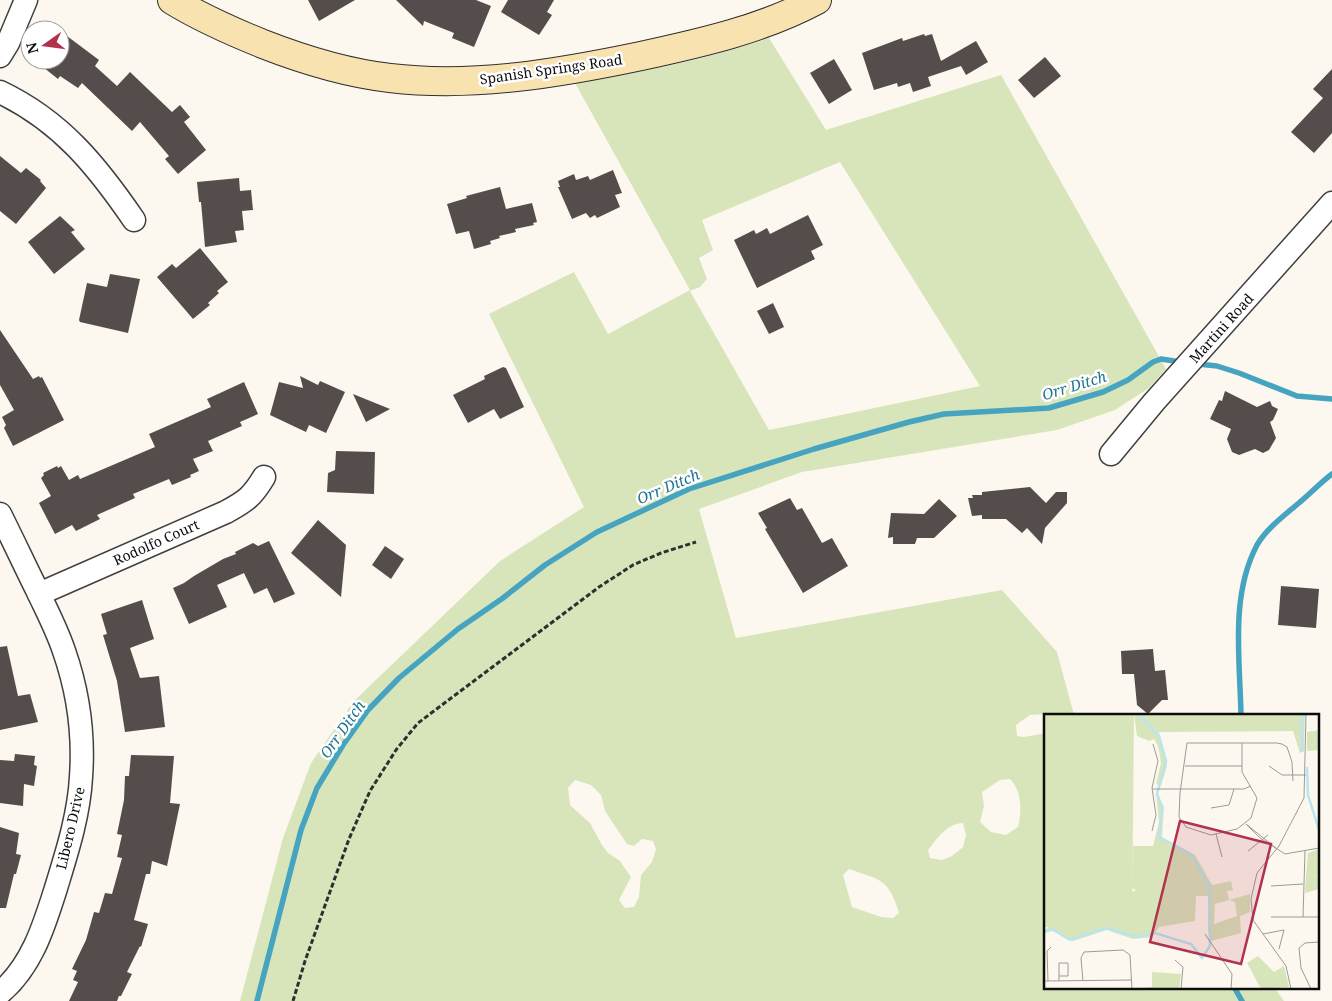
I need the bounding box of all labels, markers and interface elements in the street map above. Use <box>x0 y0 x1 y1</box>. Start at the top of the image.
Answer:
north arrow <box>20 20 70 70</box>
text: N <box>21 41 42 56</box>
street label: Spanish Springs Road <box>478 50 624 88</box>
street label: Martini Road <box>1185 289 1258 367</box>
water label: Orr Ditch <box>1039 366 1109 404</box>
water label: Orr Ditch <box>634 464 702 508</box>
street label: Rodolfo Court <box>110 515 202 569</box>
water label: Orr Ditch <box>315 696 369 762</box>
inset map <box>1044 714 1320 988</box>
street label: Libero Drive <box>51 785 89 871</box>

